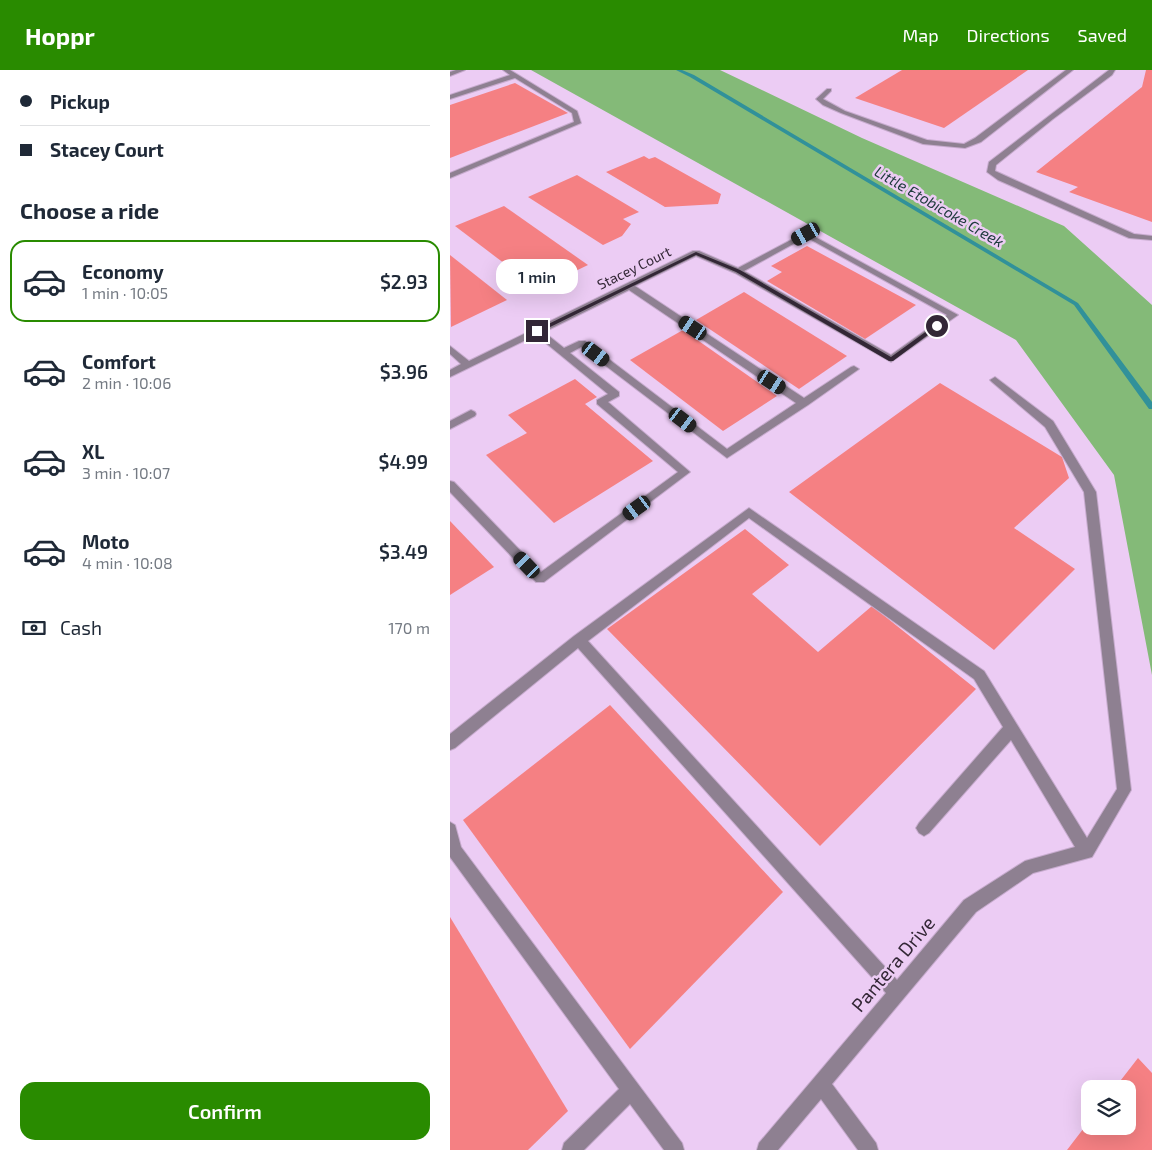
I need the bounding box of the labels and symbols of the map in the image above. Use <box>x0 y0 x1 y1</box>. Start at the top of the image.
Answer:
water label: Little Etobicoke Creek <box>872 162 1007 251</box>
car <box>789 220 822 248</box>
street label: Stacey Court <box>594 242 674 293</box>
callout: 1 min <box>496 258 578 294</box>
car <box>676 313 709 343</box>
route start <box>926 315 948 337</box>
route end <box>526 320 548 342</box>
car <box>579 339 612 369</box>
car <box>755 368 788 396</box>
car <box>666 405 699 435</box>
car <box>620 493 653 523</box>
car <box>511 549 542 581</box>
street label: Pantera Drive <box>846 911 939 1016</box>

